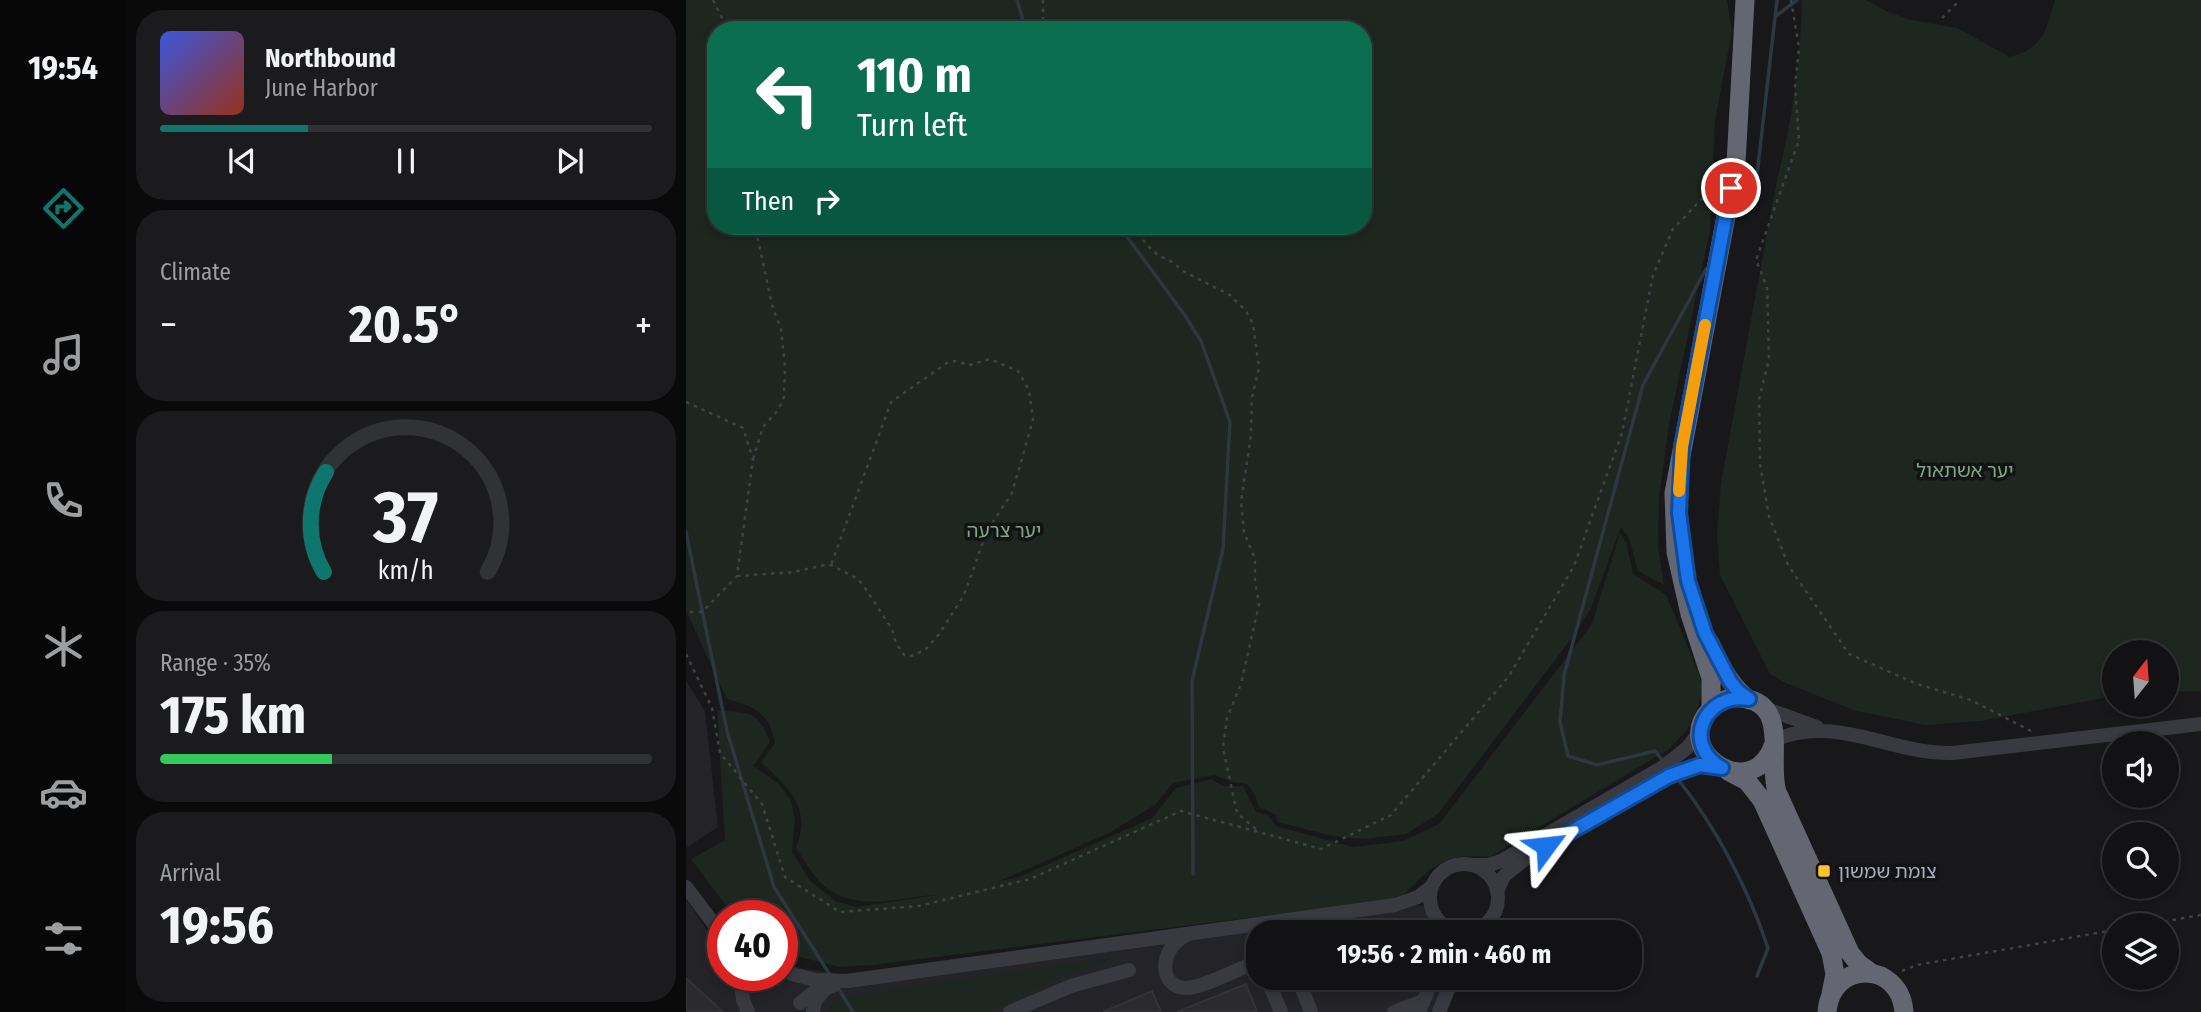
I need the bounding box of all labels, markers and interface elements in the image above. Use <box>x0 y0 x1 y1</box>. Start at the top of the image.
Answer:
text: Northbound <box>265 43 396 74</box>
text: 110 m <box>857 46 972 105</box>
text: 19:54 <box>28 49 98 87</box>
icon: left <box>742 49 833 140</box>
text: June Harbor <box>265 74 378 102</box>
text: Turn left <box>857 106 967 144</box>
icon: previous <box>223 142 261 180</box>
icon: pause <box>387 142 425 180</box>
icon: next <box>551 142 589 180</box>
pin <box>1701 158 1761 218</box>
icon: arrive <box>1712 169 1750 207</box>
icon: right <box>808 182 846 220</box>
icon: directions <box>39 184 88 233</box>
text: Then <box>742 186 794 217</box>
text: Climate <box>160 258 231 286</box>
text: 20.5° <box>349 293 463 356</box>
text: − <box>160 302 177 348</box>
text: + <box>635 302 652 348</box>
icon: music <box>39 330 88 379</box>
park label: יער אשתאול <box>1916 459 2014 482</box>
text: 37 <box>372 474 439 561</box>
icon: phone <box>39 476 88 525</box>
park label: יער צרעה <box>967 519 1041 542</box>
text: km/h <box>378 556 434 586</box>
icon: climate <box>39 622 88 671</box>
north arrow <box>2102 640 2179 718</box>
map controls <box>2102 640 2179 990</box>
text: Range · 35% <box>160 649 271 677</box>
text: 175 km <box>160 684 306 747</box>
button: sound <box>2102 731 2179 808</box>
icon: car <box>39 768 88 817</box>
position arrow <box>1509 809 1583 883</box>
button: search <box>2102 822 2179 899</box>
text: Arrival <box>160 859 221 887</box>
place label: צומת שמשון <box>1838 860 1937 883</box>
marker: צומת שמשון <box>1816 863 1832 879</box>
text: 19:56 <box>160 894 274 957</box>
speed limit sign: 40 <box>707 900 798 991</box>
button: layers <box>2102 913 2179 990</box>
icon: filters <box>39 914 88 963</box>
text: 19:56 · 2 min · 460 m <box>1337 939 1551 970</box>

